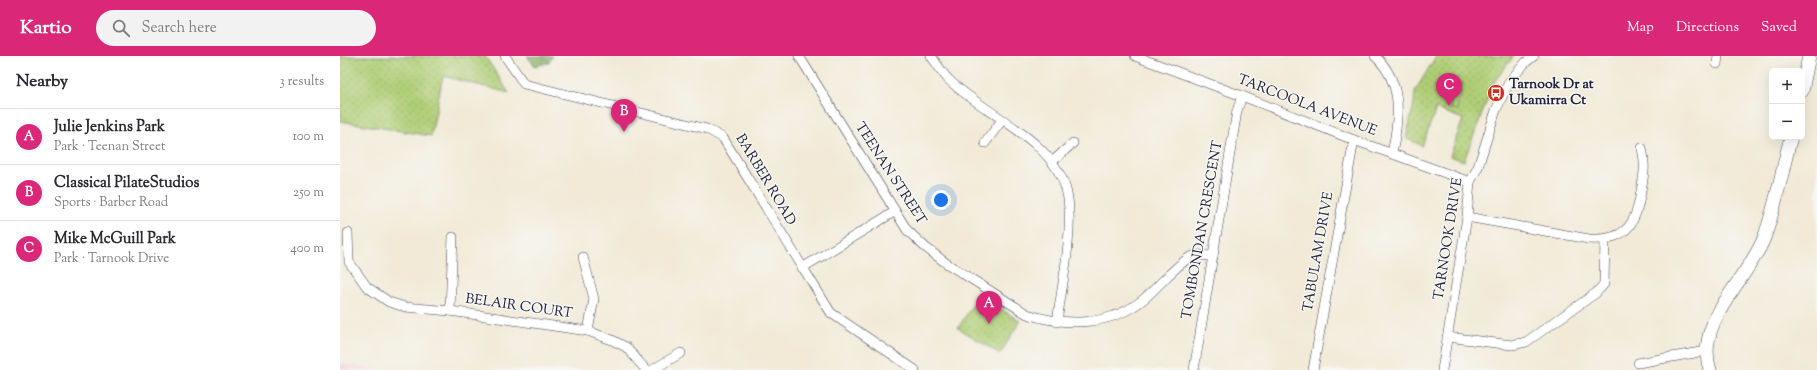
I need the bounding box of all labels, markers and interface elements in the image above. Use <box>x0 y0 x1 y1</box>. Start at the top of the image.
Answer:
search box <box>96 10 376 46</box>
text: Kartio <box>20 15 72 42</box>
icon: search <box>110 17 132 39</box>
text: Search here <box>142 18 217 39</box>
text: Map <box>1627 18 1654 38</box>
text: Directions <box>1676 18 1739 38</box>
text: Saved <box>1761 18 1797 38</box>
map controls <box>1769 68 1805 140</box>
button: + <box>1769 68 1805 104</box>
text: Nearby <box>16 70 68 94</box>
street label: TARCOOLA AVENUE <box>1234 70 1380 142</box>
text: 3 results <box>279 73 324 91</box>
pin: C <box>1436 73 1462 106</box>
place label: Tarnook Dr at Ukamirra Ct <box>1509 75 1594 111</box>
bus stop icon: Tarnook Dr at Ukamirra Ct <box>1486 83 1506 103</box>
pin: B <box>611 99 637 132</box>
button: − <box>1769 104 1805 140</box>
text: Julie Jenkins Park <box>54 117 165 138</box>
street label: TEENAN STREET <box>849 119 931 229</box>
text: A <box>24 128 34 146</box>
text: 100 m <box>292 128 324 146</box>
street label: BARBER ROAD <box>730 130 800 230</box>
text: Park · Teenan Street <box>54 138 165 156</box>
street label: TOMBONDAN CRESCENT <box>1177 139 1229 321</box>
text: Classical PilateStudios <box>54 173 199 194</box>
street label: TARNOOK DRIVE <box>1429 176 1469 302</box>
text: B <box>25 184 33 202</box>
text: 250 m <box>293 184 324 202</box>
your location <box>931 190 951 210</box>
street label: TABULAM DRIVE <box>1299 190 1339 313</box>
text: Sports · Barber Road <box>54 194 168 212</box>
text: Mike McGuill Park <box>54 229 176 250</box>
text: C <box>24 240 34 258</box>
text: 400 m <box>290 240 324 258</box>
text: Park · Tarnook Drive <box>54 250 169 268</box>
street label: BELAIR COURT <box>464 290 574 324</box>
pin: A <box>976 291 1002 324</box>

